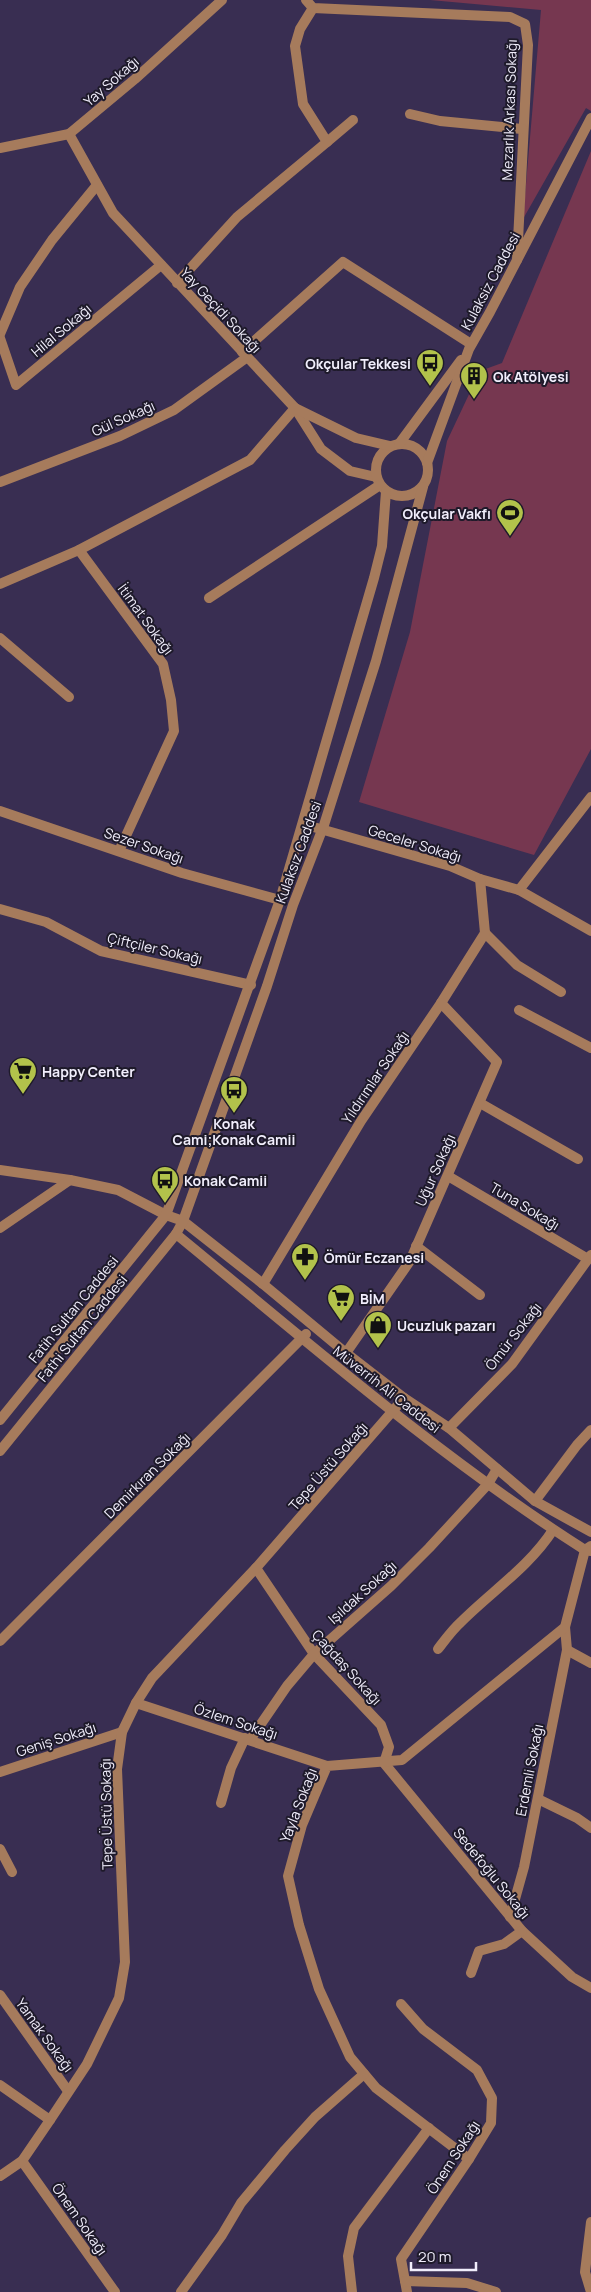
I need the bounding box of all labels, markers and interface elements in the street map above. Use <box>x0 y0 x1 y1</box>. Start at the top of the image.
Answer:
street label: Mezarlık Arkası Sokağı <box>497 39 521 181</box>
street label: Yay Sokağı <box>79 52 143 110</box>
street label: Kulaksiz Caddesi <box>456 229 524 333</box>
street label: Yay Geçidi Sokağı <box>176 263 266 357</box>
street label: Hilal Sokağı <box>27 299 95 361</box>
bus stop icon: Okçular Tekkesi <box>415 348 445 387</box>
place label: Okçular Tekkesi <box>305 354 411 373</box>
building icon: Ok Atölyesi <box>459 361 489 400</box>
place label: Ok Atölyesi <box>493 367 569 386</box>
street label: Gül Sokağı <box>88 396 158 440</box>
sports icon: Okçular Vakfı <box>495 498 525 537</box>
place label: Okçular Vakfı <box>403 504 491 523</box>
street label: İtimat Sokağı <box>114 580 178 658</box>
street label: Kulaksız Caddesi <box>271 798 325 906</box>
street label: Geceler Sokağı <box>366 820 464 866</box>
street label: Sezer Sokağı <box>102 823 186 867</box>
street label: Çiftçiler Sokağı <box>106 928 204 968</box>
street label: Yıldırımlar Sokağı <box>337 1027 413 1127</box>
supermarket icon: Happy Center <box>8 1056 38 1095</box>
place label: Happy Center <box>42 1062 135 1081</box>
bus stop icon: Konak Cami;Konak Camii <box>219 1075 249 1114</box>
place label: Konak Cami;Konak Camii <box>173 1114 295 1149</box>
street label: Uğur Sokağı <box>411 1131 459 1209</box>
bus stop icon: Konak Camii <box>150 1165 180 1204</box>
place label: Konak Camii <box>184 1171 267 1190</box>
street label: Tuna Sokağı <box>487 1178 563 1234</box>
pharmacy icon: Ömür Eczanesi <box>290 1242 320 1281</box>
place label: Ömür Eczanesi <box>324 1248 424 1267</box>
street label: Fatih Sultan Caddesi <box>24 1252 122 1366</box>
street label: Fathi Sultan Caddesi <box>33 1271 131 1385</box>
supermarket icon: BİM <box>326 1283 356 1322</box>
place label: BİM <box>360 1289 385 1308</box>
street label: Ömür Sokağı <box>480 1298 546 1374</box>
shop icon: Ucuzluk pazarı <box>363 1310 393 1349</box>
place label: Ucuzluk pazarı <box>397 1316 496 1335</box>
street label: Müverrih Ali Caddesi <box>330 1341 444 1437</box>
street label: Tepe Üstü Sokağı <box>284 1418 372 1514</box>
street label: Demirkıran Sokağı <box>100 1428 194 1522</box>
street label: Işıldak Sokağı <box>324 1556 400 1628</box>
street label: Çağdaş Sokağı <box>308 1625 386 1709</box>
street label: Özlem Sokağı <box>192 1699 280 1743</box>
street label: Geniş Sokağı <box>14 1717 98 1761</box>
street label: Erdemli Sokağı <box>511 1722 547 1818</box>
street label: Tepe Üstü Sokağı <box>96 1758 116 1870</box>
street label: Yayla Sokağı <box>275 1765 321 1845</box>
street label: Sedefoğlu Sokağı <box>449 1823 535 1923</box>
street label: Yamak Sokağı <box>12 1994 78 2076</box>
street label: Önem Sokağı <box>422 2117 484 2197</box>
street label: Önem Sokağı <box>48 2179 112 2259</box>
scale bar <box>411 2240 476 2272</box>
text: 20 m <box>418 2246 451 2267</box>

